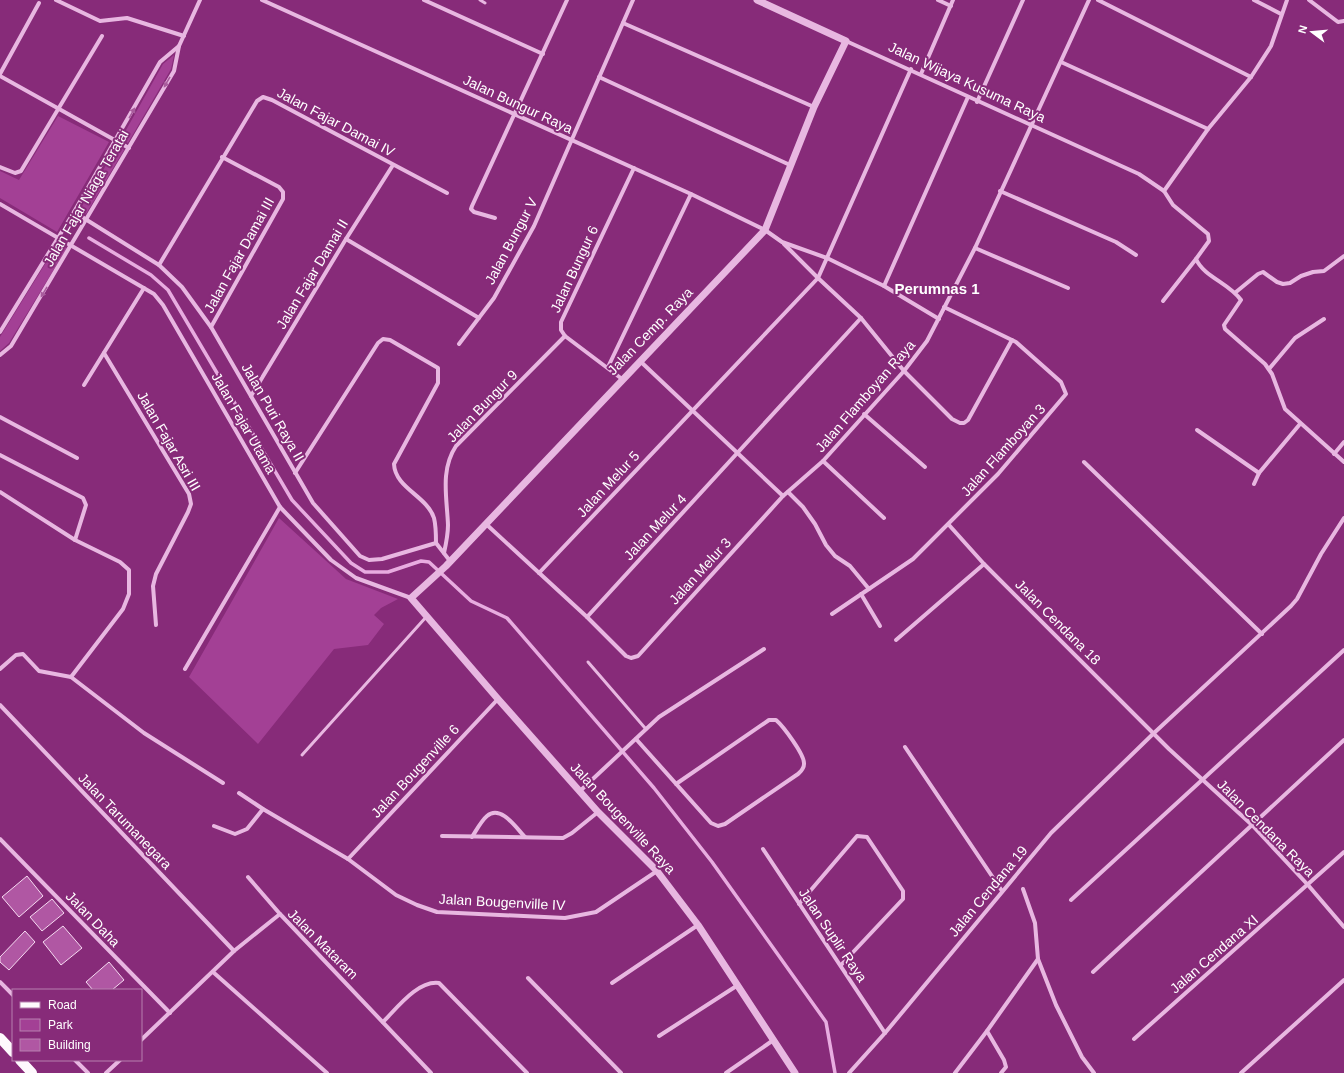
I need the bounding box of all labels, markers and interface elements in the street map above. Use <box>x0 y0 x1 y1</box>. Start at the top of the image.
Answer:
north arrow <box>1292 12 1332 52</box>
text: N <box>1296 24 1309 35</box>
street label: Jalan Wijaya Kusuma Raya <box>886 39 1048 126</box>
street label: Jalan Bungur Raya <box>461 72 576 137</box>
one-way arrow <box>163 77 171 87</box>
street label: Jalan Fajar Damai IV <box>275 84 398 160</box>
one-way arrow <box>128 107 135 119</box>
street label: Jalan Fajar Niaga Teratai <box>40 127 132 269</box>
street label: Jalan Bungur V <box>481 194 541 287</box>
street label: Jalan Fajar Damai III <box>201 195 277 315</box>
street label: Jalan Fajar Damai II <box>273 216 351 332</box>
street label: Jalan Bungur 6 <box>547 223 601 315</box>
district label: Perumnas 1 <box>894 280 980 297</box>
street label: Jalan Cemp. Raya <box>604 284 696 378</box>
one-way arrow <box>40 286 47 298</box>
street label: Jalan Flamboyan Raya <box>812 337 918 455</box>
street label: Jalan Puri Raya II <box>238 360 308 464</box>
street label: Jalan Bungur 9 <box>444 366 521 445</box>
street label: Jalan Fajar Utama <box>208 369 280 477</box>
street label: Jalan Fajar Asri III <box>134 388 204 494</box>
street label: Jalan Flamboyan 3 <box>957 401 1049 499</box>
street label: Jalan Melur 5 <box>573 448 643 520</box>
street label: Jalan Melur 4 <box>620 491 690 563</box>
street label: Jalan Melur 3 <box>666 534 734 608</box>
street label: Jalan Cendana 18 <box>1012 576 1104 668</box>
street label: Jalan Bougenville 6 <box>368 721 462 821</box>
street label: Jalan Bougenville Raya <box>567 759 679 877</box>
street label: Jalan Tarumanegara <box>75 770 175 873</box>
street label: Jalan Cendana Raya <box>1214 776 1318 880</box>
street label: Jalan Cendana 19 <box>945 842 1031 940</box>
street label: Jalan Suplir Raya <box>796 885 870 985</box>
street label: Jalan Daha <box>63 888 124 950</box>
street label: Jalan Bougenville IV <box>438 891 566 913</box>
street label: Jalan Mataram <box>285 906 361 982</box>
street label: Jalan Cendana XI <box>1167 911 1261 997</box>
legend <box>12 989 142 1061</box>
text: Road <box>48 998 77 1012</box>
text: Park <box>48 1018 74 1032</box>
text: Building <box>48 1038 91 1052</box>

